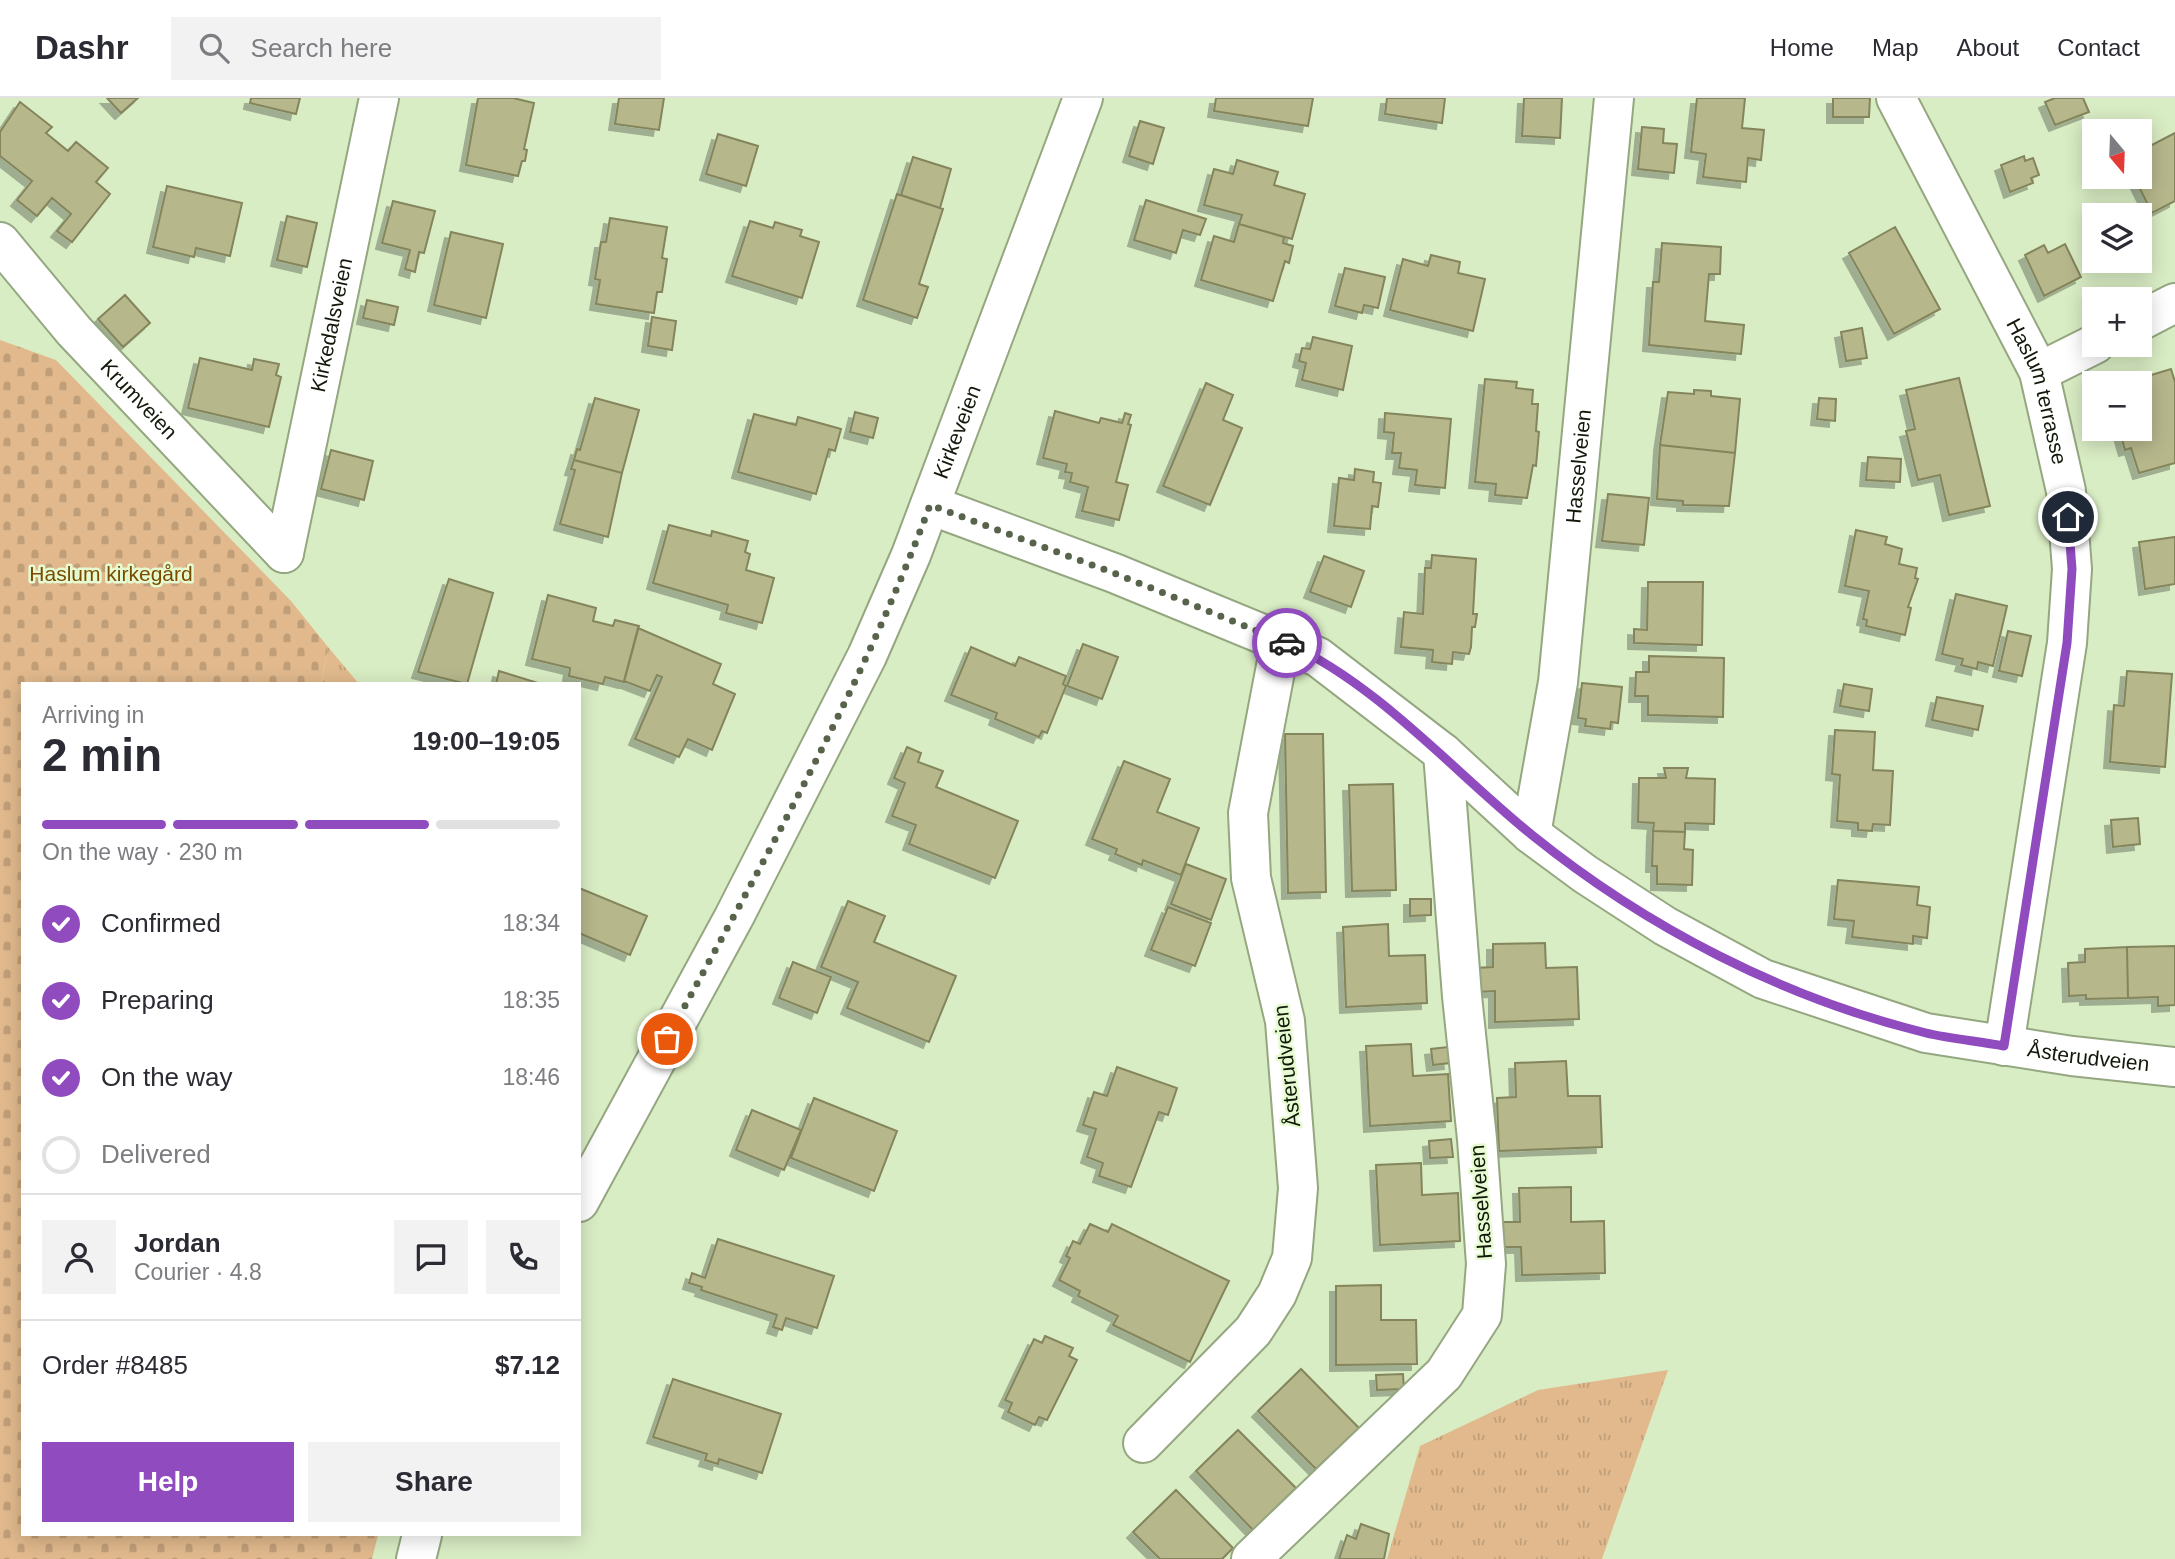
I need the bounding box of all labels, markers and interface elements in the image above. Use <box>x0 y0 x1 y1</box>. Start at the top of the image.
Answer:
search box <box>171 17 661 80</box>
text: Dashr <box>35 29 129 66</box>
icon: search <box>195 29 233 67</box>
text: Search here <box>251 33 392 63</box>
text: Home <box>1770 34 1834 61</box>
text: Map <box>1872 34 1919 61</box>
text: About <box>1957 34 2019 61</box>
text: Contact <box>2057 34 2140 61</box>
north arrow <box>2082 119 2152 189</box>
map controls <box>2082 119 2152 441</box>
button: layers <box>2082 203 2152 273</box>
street label: Kirkedalsveien <box>306 256 356 394</box>
button: + <box>2082 287 2152 357</box>
street label: Haslum terrasse <box>2002 315 2072 467</box>
street label: Krumveien <box>96 355 182 444</box>
button: − <box>2082 371 2152 441</box>
street label: Kirkeveien <box>929 382 985 482</box>
street label: Hasselveien <box>1561 408 1595 524</box>
pin <box>2038 487 2098 547</box>
icon: home <box>2049 498 2087 536</box>
park label: Haslum kirkegård <box>29 562 193 585</box>
courier <box>1252 608 1322 678</box>
icon: car <box>1268 624 1306 662</box>
text: Arriving in <box>42 702 144 728</box>
text: 19:00–19:05 <box>413 726 560 756</box>
text: 2 min <box>42 729 162 781</box>
text: On the way · 230 m <box>42 839 243 865</box>
icon: check <box>42 905 80 943</box>
text: Confirmed <box>101 908 221 938</box>
text: 18:34 <box>502 910 560 936</box>
icon: check <box>42 982 80 1020</box>
text: Preparing <box>101 985 214 1015</box>
text: 18:35 <box>502 987 560 1013</box>
street label: Åsterudveien <box>1269 1004 1304 1128</box>
pin <box>637 1009 697 1069</box>
icon: bag <box>648 1020 686 1058</box>
street label: Åsterudveien <box>2026 1037 2151 1075</box>
icon: check <box>42 1059 80 1097</box>
text: On the way <box>101 1062 233 1092</box>
text: 18:46 <box>502 1064 560 1090</box>
text: Delivered <box>101 1139 211 1169</box>
street label: Hasselveien <box>1465 1144 1496 1260</box>
button: person <box>42 1220 116 1294</box>
button: chat <box>394 1220 468 1294</box>
button: phone <box>486 1220 560 1294</box>
text: Jordan <box>134 1228 221 1258</box>
text: Courier · 4.8 <box>134 1259 262 1285</box>
text: Order #8485 <box>42 1350 188 1380</box>
text: $7.12 <box>495 1350 560 1380</box>
button: Help <box>42 1442 294 1522</box>
button: Share <box>308 1442 560 1522</box>

